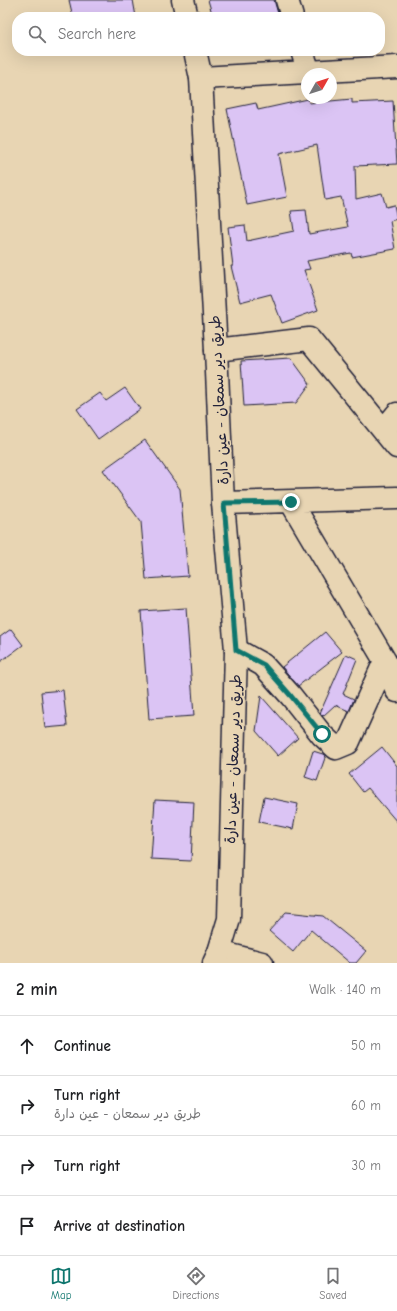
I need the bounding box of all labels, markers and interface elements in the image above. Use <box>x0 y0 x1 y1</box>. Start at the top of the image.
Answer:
search box <box>12 12 385 56</box>
icon: search <box>26 23 48 45</box>
text: Search here <box>58 25 136 43</box>
north arrow <box>301 68 337 104</box>
street label: طريق دير سمعان - عين دارة <box>206 315 232 485</box>
route end <box>282 493 300 511</box>
street label: طريق دير سمعان - عين دارة <box>221 674 245 844</box>
route start <box>313 725 331 743</box>
text: 2 min <box>16 980 57 999</box>
text: Walk · 140 m <box>309 982 381 997</box>
icon: ahead <box>16 1035 38 1057</box>
text: Continue <box>54 1037 111 1055</box>
text: 50 m <box>351 1038 381 1053</box>
text: Turn right <box>54 1086 120 1104</box>
icon: right <box>16 1095 38 1117</box>
text: 60 m <box>351 1098 381 1113</box>
text: طريق دير سمعان - عين دارة <box>54 1106 201 1121</box>
icon: right <box>16 1155 38 1177</box>
text: Turn right <box>54 1157 120 1175</box>
text: 30 m <box>351 1158 381 1173</box>
icon: arrive <box>16 1215 38 1237</box>
text: Arrive at destination <box>54 1217 185 1235</box>
tab: Map <box>50 1265 72 1302</box>
tab: Directions <box>172 1265 219 1302</box>
tab: Saved <box>319 1265 347 1302</box>

